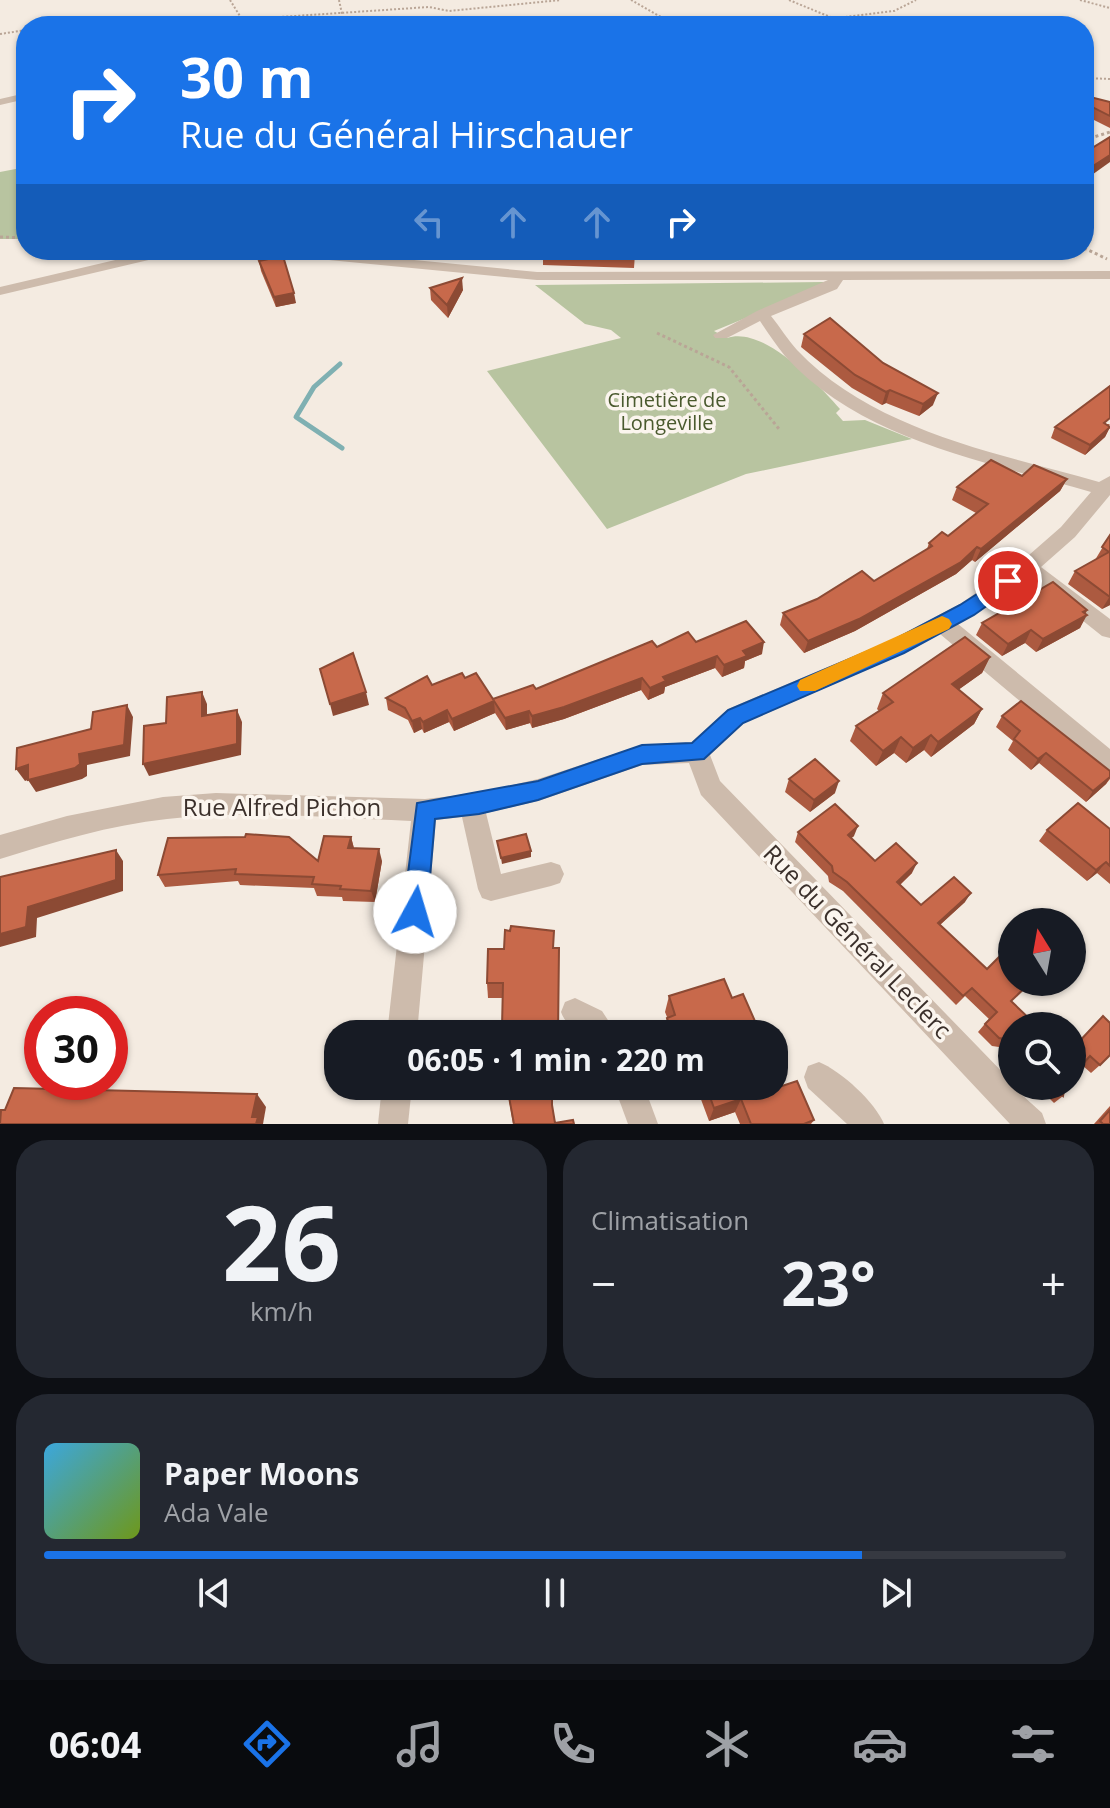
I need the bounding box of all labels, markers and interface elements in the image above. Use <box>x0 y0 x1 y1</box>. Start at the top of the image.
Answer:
text: 30 m <box>180 38 314 114</box>
icon: right <box>48 48 152 152</box>
text: Rue du Général Hirschauer <box>180 110 633 159</box>
icon: left <box>407 200 451 244</box>
icon: ahead <box>491 200 535 244</box>
icon: ahead <box>575 200 619 244</box>
icon: right <box>659 200 703 244</box>
park label: Cimetière de Longeville <box>608 386 726 436</box>
pin <box>974 547 1042 615</box>
icon: arrive <box>986 559 1030 603</box>
street label: Rue Alfred Pichon <box>183 790 381 823</box>
street label: Rue du Général Leclerc <box>757 837 959 1045</box>
position arrow <box>373 870 457 954</box>
north arrow <box>998 908 1086 996</box>
map controls <box>998 908 1086 1100</box>
speed limit sign: 30 <box>24 996 128 1100</box>
button: search <box>998 1012 1086 1100</box>
text: 06:05 · 1 min · 220 m <box>407 1039 705 1080</box>
text: 26 <box>222 1170 341 1311</box>
text: Climatisation <box>591 1202 749 1238</box>
text: 23° <box>781 1242 876 1324</box>
text: − <box>591 1253 616 1313</box>
text: + <box>1041 1253 1066 1313</box>
text: km/h <box>250 1293 313 1329</box>
text: Paper Moons <box>164 1453 359 1494</box>
text: Ada Vale <box>164 1494 269 1530</box>
icon: previous <box>192 1571 236 1615</box>
icon: pause <box>533 1571 577 1615</box>
icon: next <box>874 1571 918 1615</box>
icon: directions <box>239 1716 295 1772</box>
icon: music <box>392 1716 448 1772</box>
icon: phone <box>545 1716 601 1772</box>
icon: climate <box>699 1716 755 1772</box>
icon: car <box>852 1716 908 1772</box>
icon: filters <box>1005 1716 1061 1772</box>
text: 06:04 <box>49 1720 141 1769</box>

